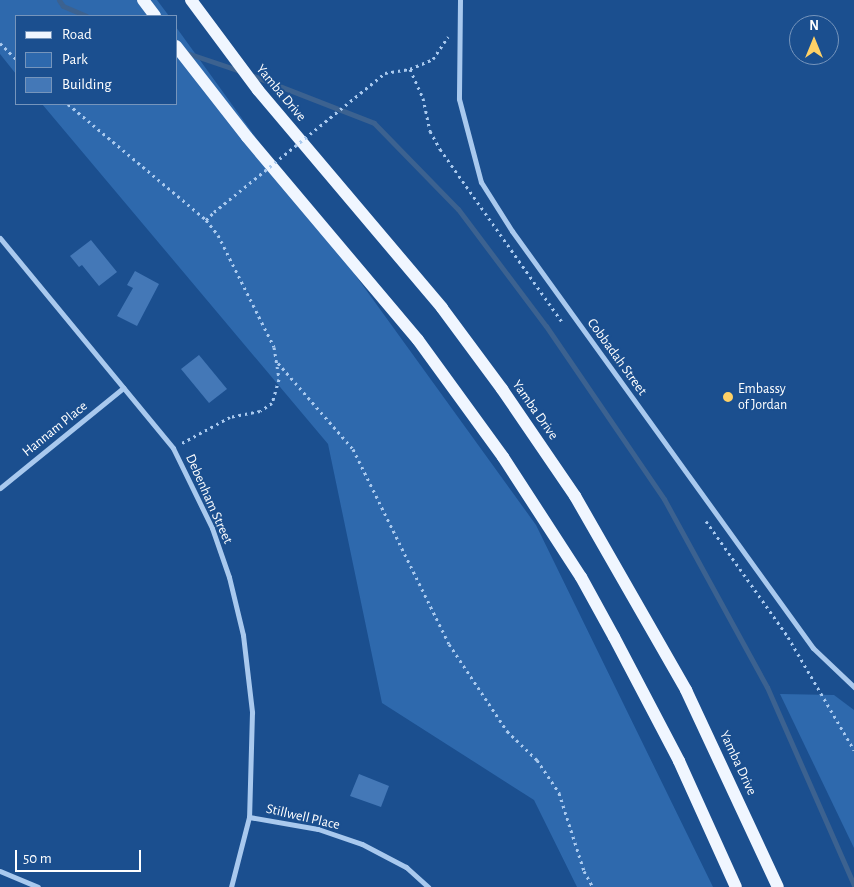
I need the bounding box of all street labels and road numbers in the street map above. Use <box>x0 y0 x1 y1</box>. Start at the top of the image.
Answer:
street label: Yamba Drive <box>252 61 310 125</box>
street label: Cobbadah Street <box>583 315 651 399</box>
street label: Yamba Drive <box>508 377 562 443</box>
street label: Hannam Place <box>19 398 91 460</box>
street label: Debenham Street <box>182 452 236 546</box>
street label: Yamba Drive <box>716 728 760 798</box>
street label: Stillwell Place <box>264 800 342 834</box>

